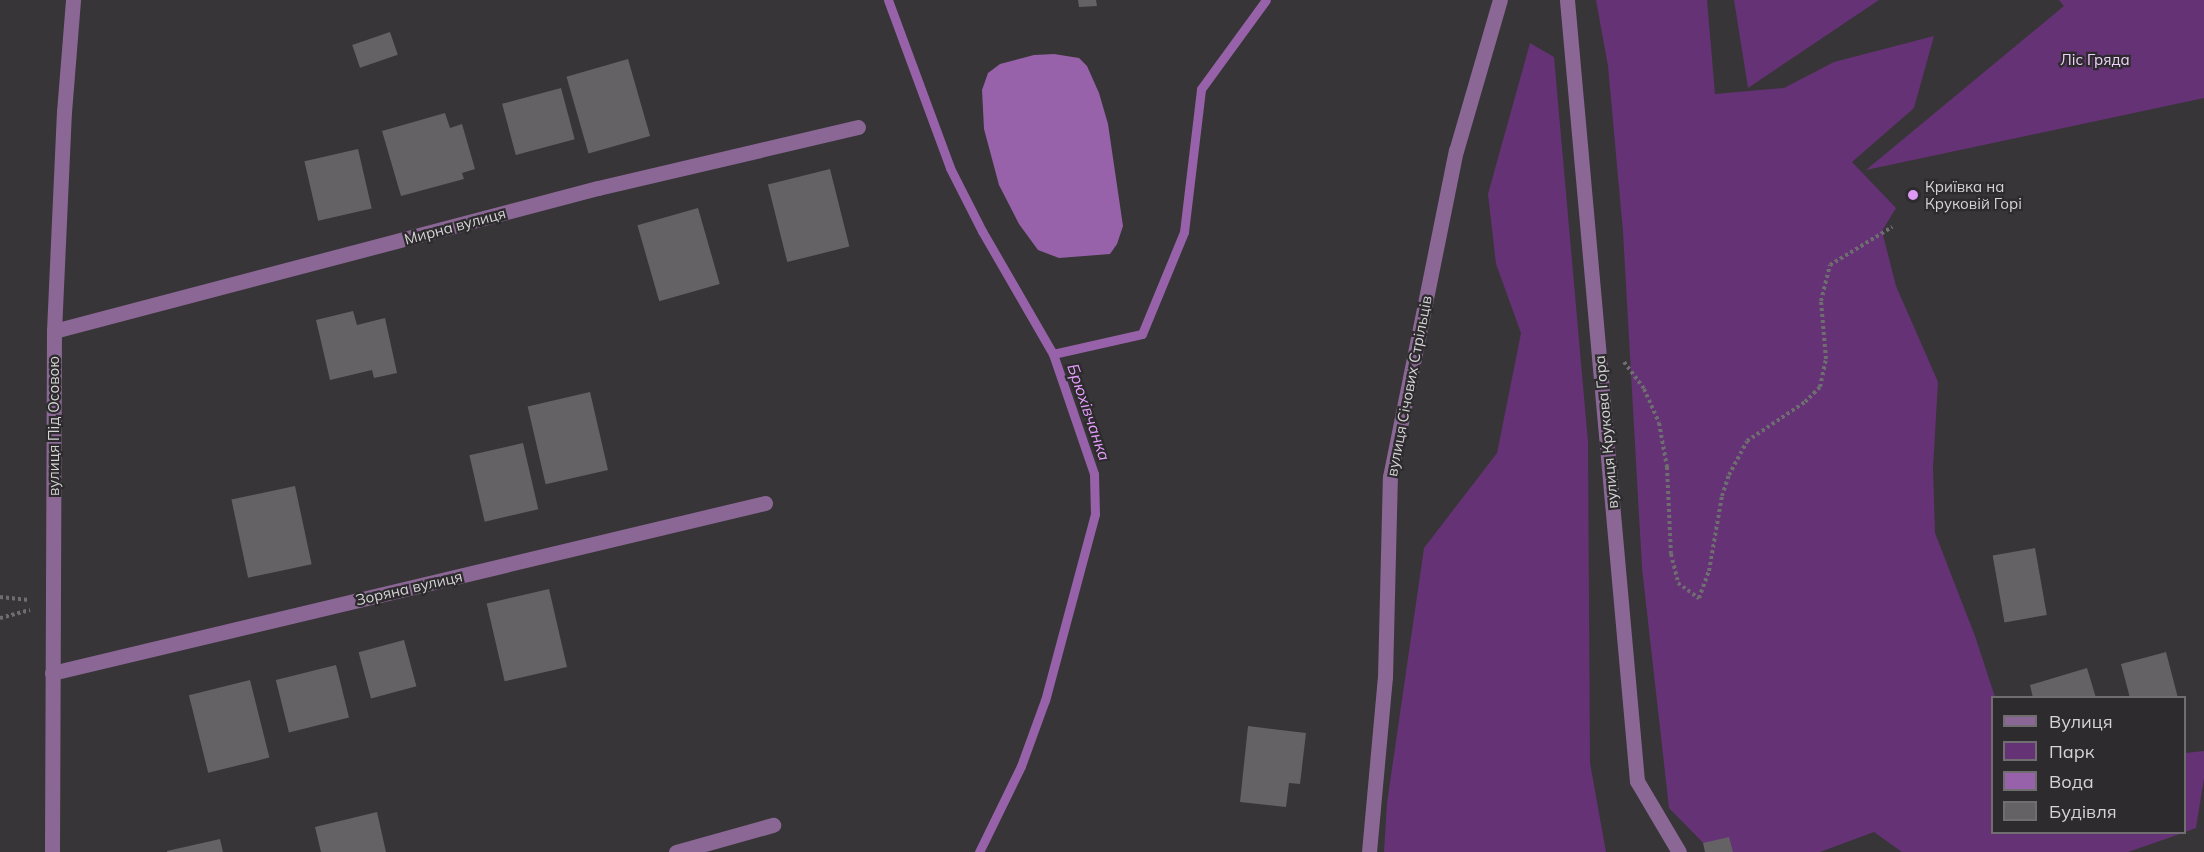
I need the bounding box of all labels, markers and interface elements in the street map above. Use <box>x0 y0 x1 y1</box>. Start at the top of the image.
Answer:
park label: Ліс Гряда <box>2060 51 2130 69</box>
place label: Криївка на Круковій Горі <box>1925 177 2022 212</box>
marker: Криївка на Круковій Горі <box>1906 188 1920 202</box>
street label: Мирна вулиця <box>402 204 508 248</box>
street label: вулиця Січових Стрільців <box>1383 294 1435 478</box>
street label: вулиця Крукова Гора <box>1590 355 1622 509</box>
street label: вулиця Під Осовою <box>45 356 63 496</box>
water label: Брюхівчанка <box>1063 361 1115 463</box>
street label: Зоряна вулиця <box>354 567 464 609</box>
legend <box>1991 696 2186 834</box>
text: Вулиця <box>2049 710 2113 733</box>
text: Парк <box>2049 740 2094 763</box>
text: Вода <box>2049 770 2094 793</box>
text: Будівля <box>2049 800 2117 823</box>

